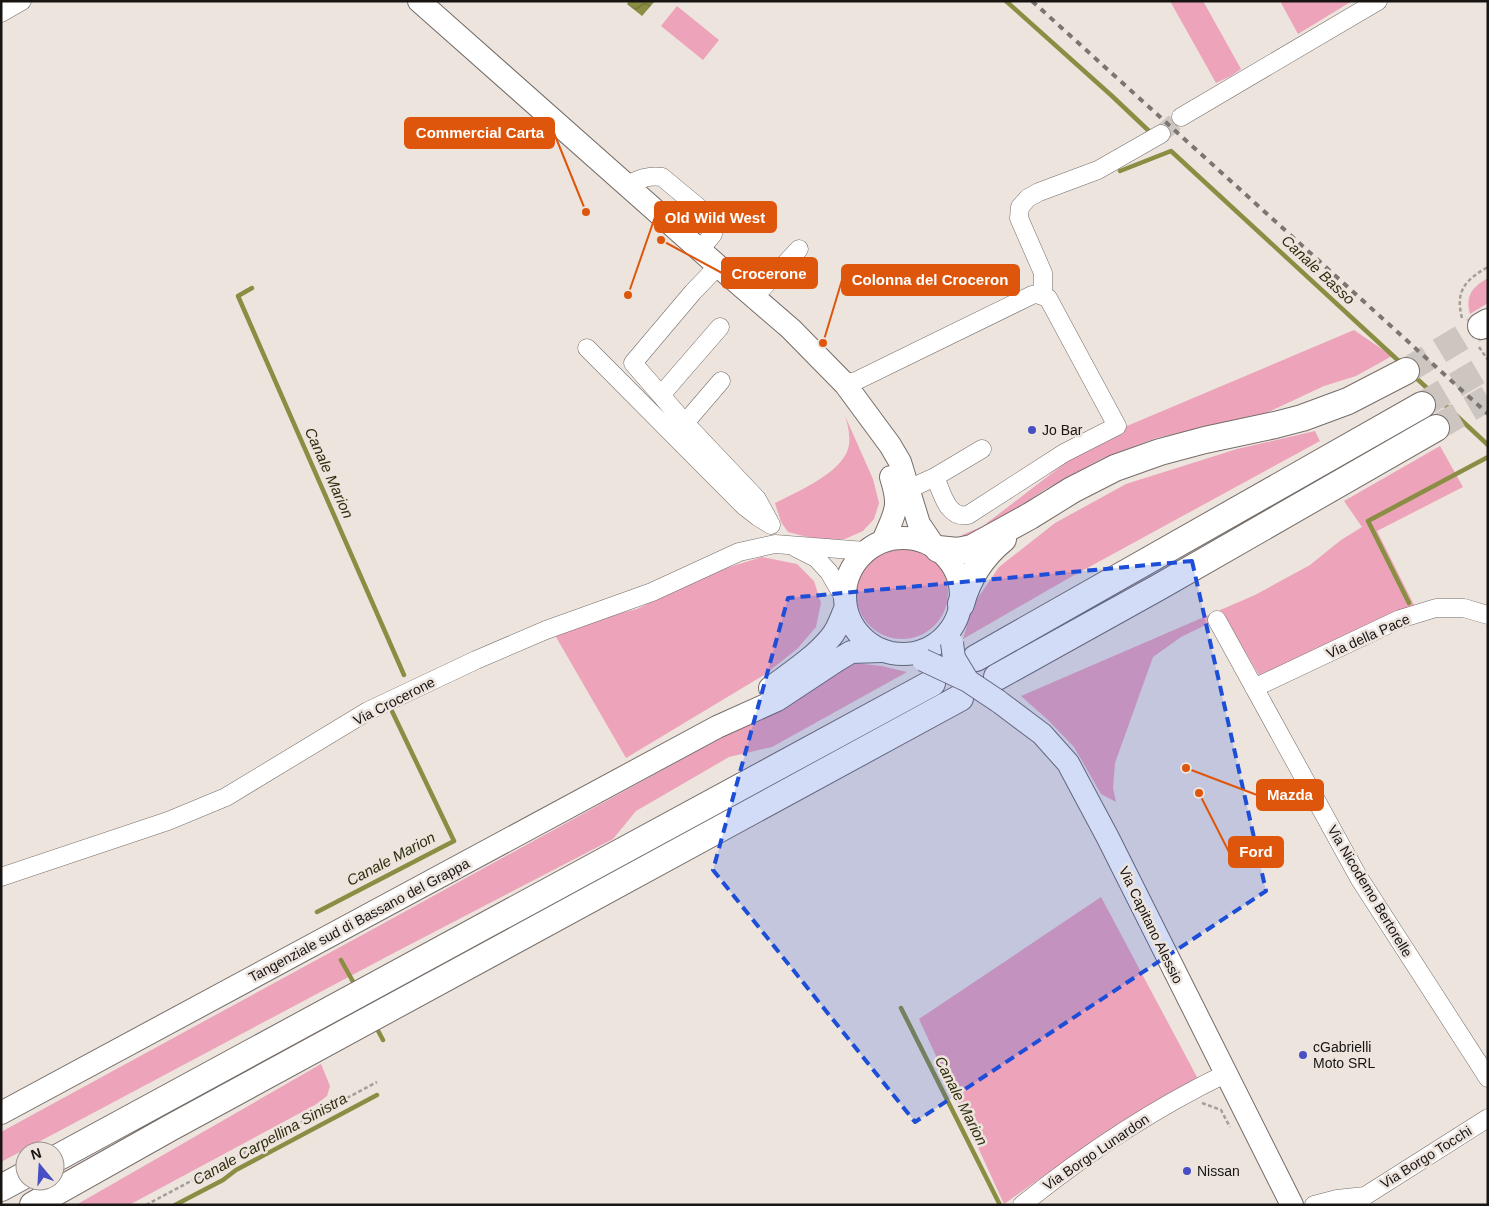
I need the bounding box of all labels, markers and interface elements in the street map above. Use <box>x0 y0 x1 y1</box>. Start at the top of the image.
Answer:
callout: Commercial Carta <box>405 118 554 148</box>
text: Commercial Carta <box>416 124 545 141</box>
callout: Old Wild West <box>655 202 776 232</box>
text: Old Wild West <box>665 209 765 226</box>
water label: Canale Basso <box>1278 232 1358 308</box>
callout: Crocerone <box>722 258 817 288</box>
text: Crocerone <box>731 265 807 282</box>
callout: Colonna del Croceron <box>842 265 1019 295</box>
text: Colonna del Croceron <box>852 271 1008 288</box>
place label: Jo Bar <box>1042 422 1083 438</box>
marker: Jo Bar <box>1026 424 1038 436</box>
water label: Canale Marion <box>302 425 357 521</box>
street label: Via della Pace <box>1324 610 1412 661</box>
street label: Via Crocerone <box>351 674 438 728</box>
callout: Mazda <box>1257 780 1323 810</box>
text: Mazda <box>1267 786 1314 803</box>
street label: Via Nicodemo Bertorelle <box>1324 822 1416 960</box>
water label: Canale Marion <box>344 828 438 889</box>
callout: Ford <box>1229 837 1283 867</box>
text: Ford <box>1239 843 1273 860</box>
street label: Tangenziale sud di Bassano del Grappa <box>246 855 472 985</box>
street label: Via Capitano Alessio <box>1116 864 1186 986</box>
place label: cGabrielli Moto SRL <box>1313 1039 1375 1071</box>
marker: cGabrielli Moto SRL <box>1297 1049 1309 1061</box>
water label: Canale Marion <box>932 1053 991 1148</box>
water label: Canale Carpellina Sinistra <box>190 1089 350 1188</box>
street label: Via Borgo Lunardon <box>1040 1111 1152 1193</box>
street label: Via Borgo Tocchi <box>1377 1123 1475 1191</box>
north arrow <box>15 1141 65 1191</box>
text: N <box>29 1144 43 1163</box>
place label: Nissan <box>1197 1163 1240 1179</box>
marker: Nissan <box>1181 1165 1193 1177</box>

